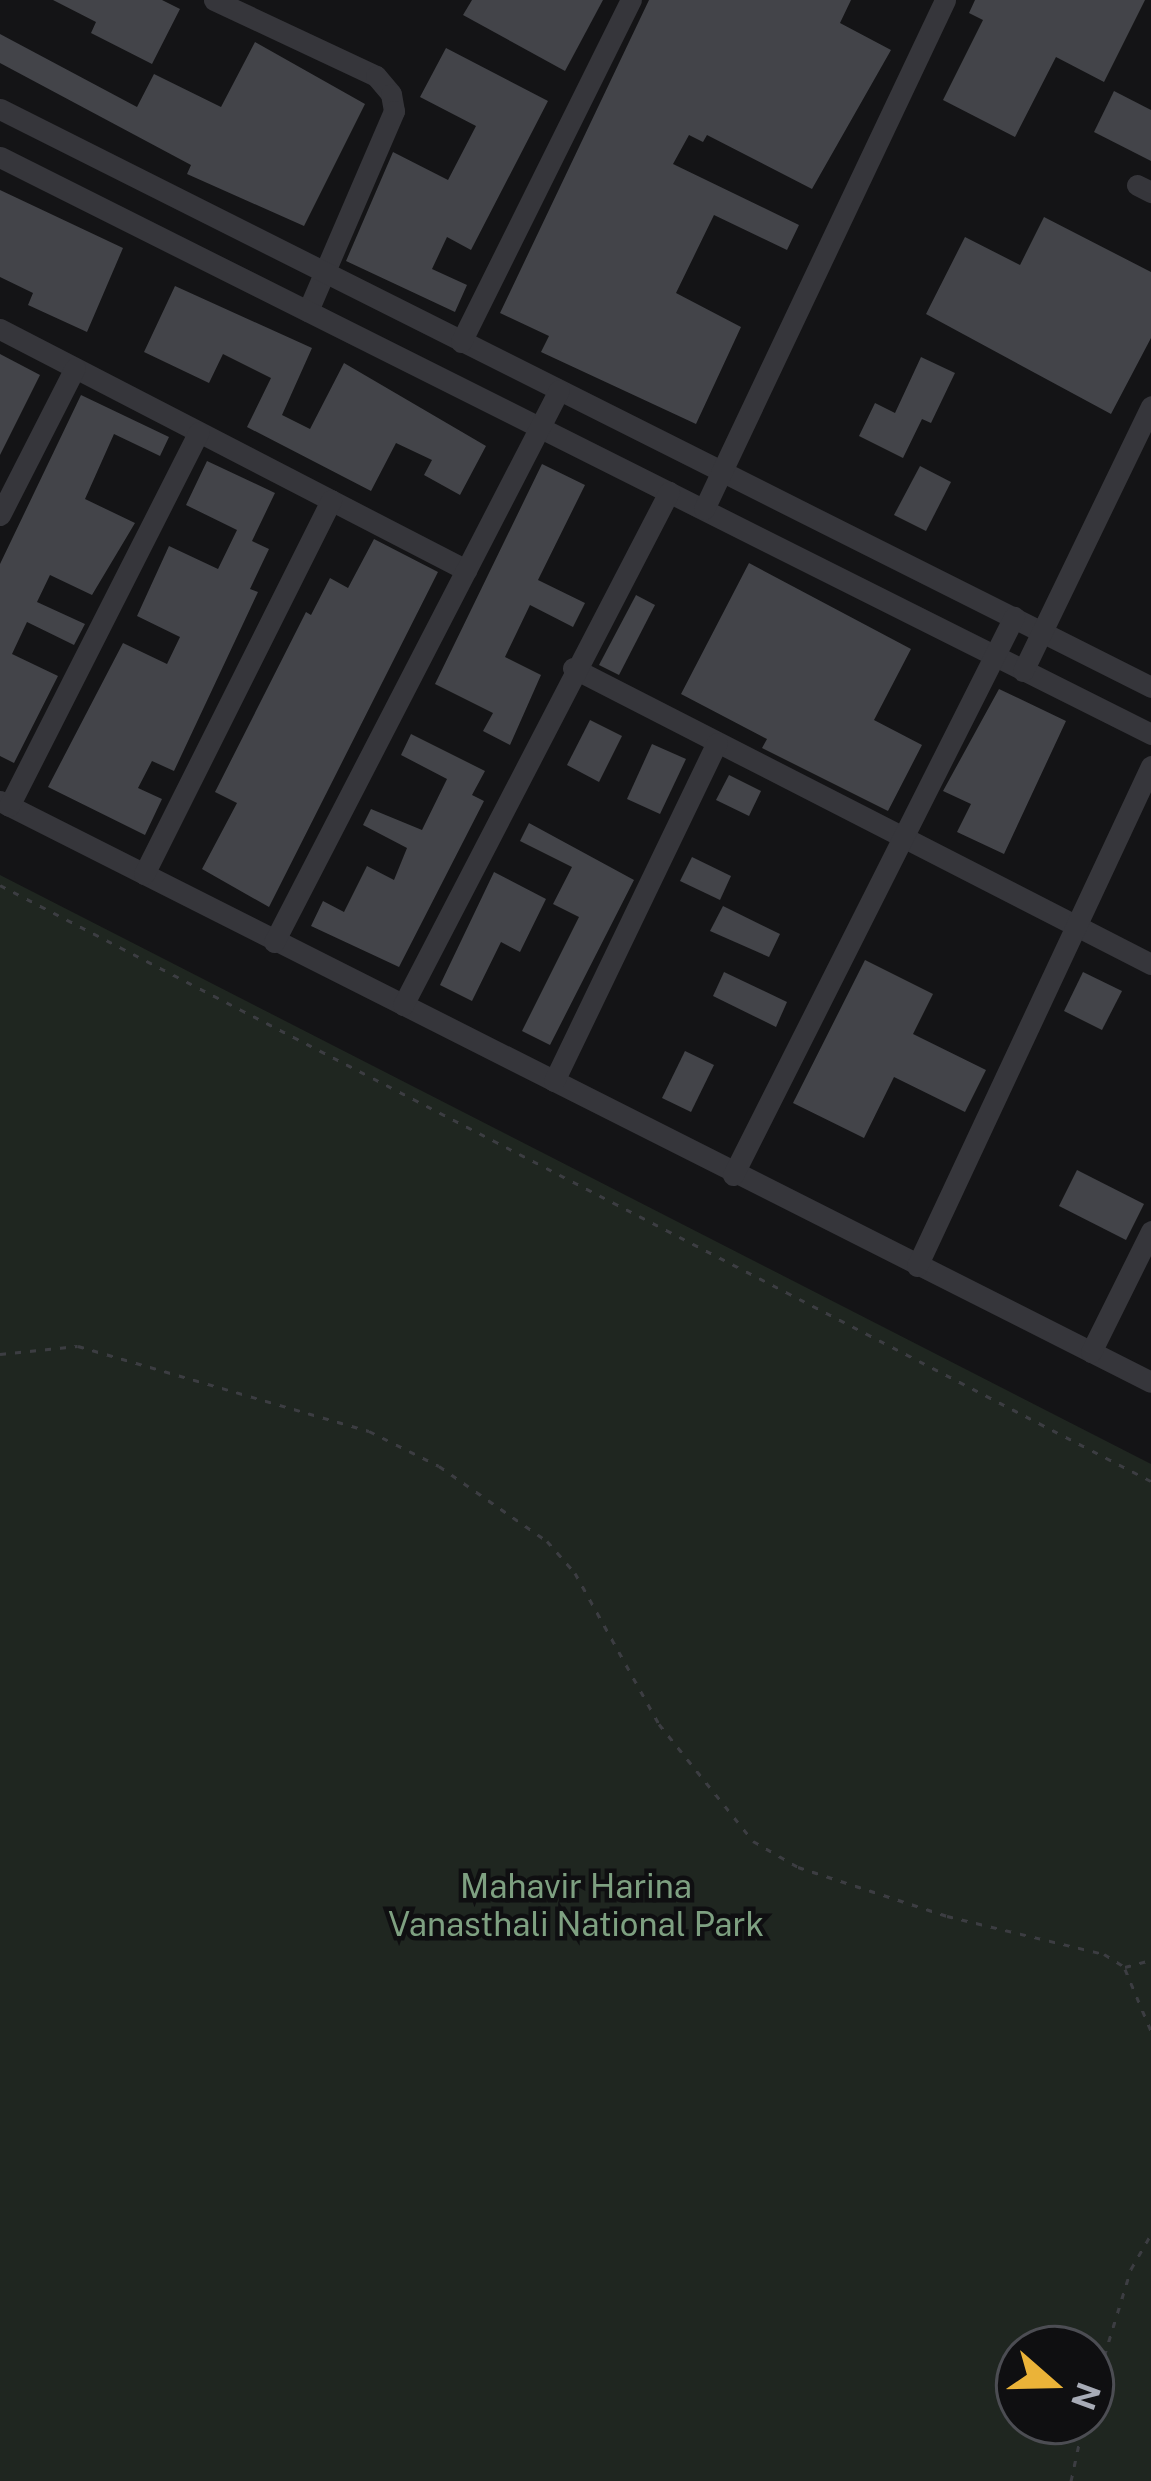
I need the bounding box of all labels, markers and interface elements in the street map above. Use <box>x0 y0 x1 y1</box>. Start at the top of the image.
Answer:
park label: Mahavir Harina Vanasthali National Park <box>388 1867 764 1945</box>
north arrow <box>995 2325 1115 2445</box>
text: N <box>1064 2378 1108 2415</box>

